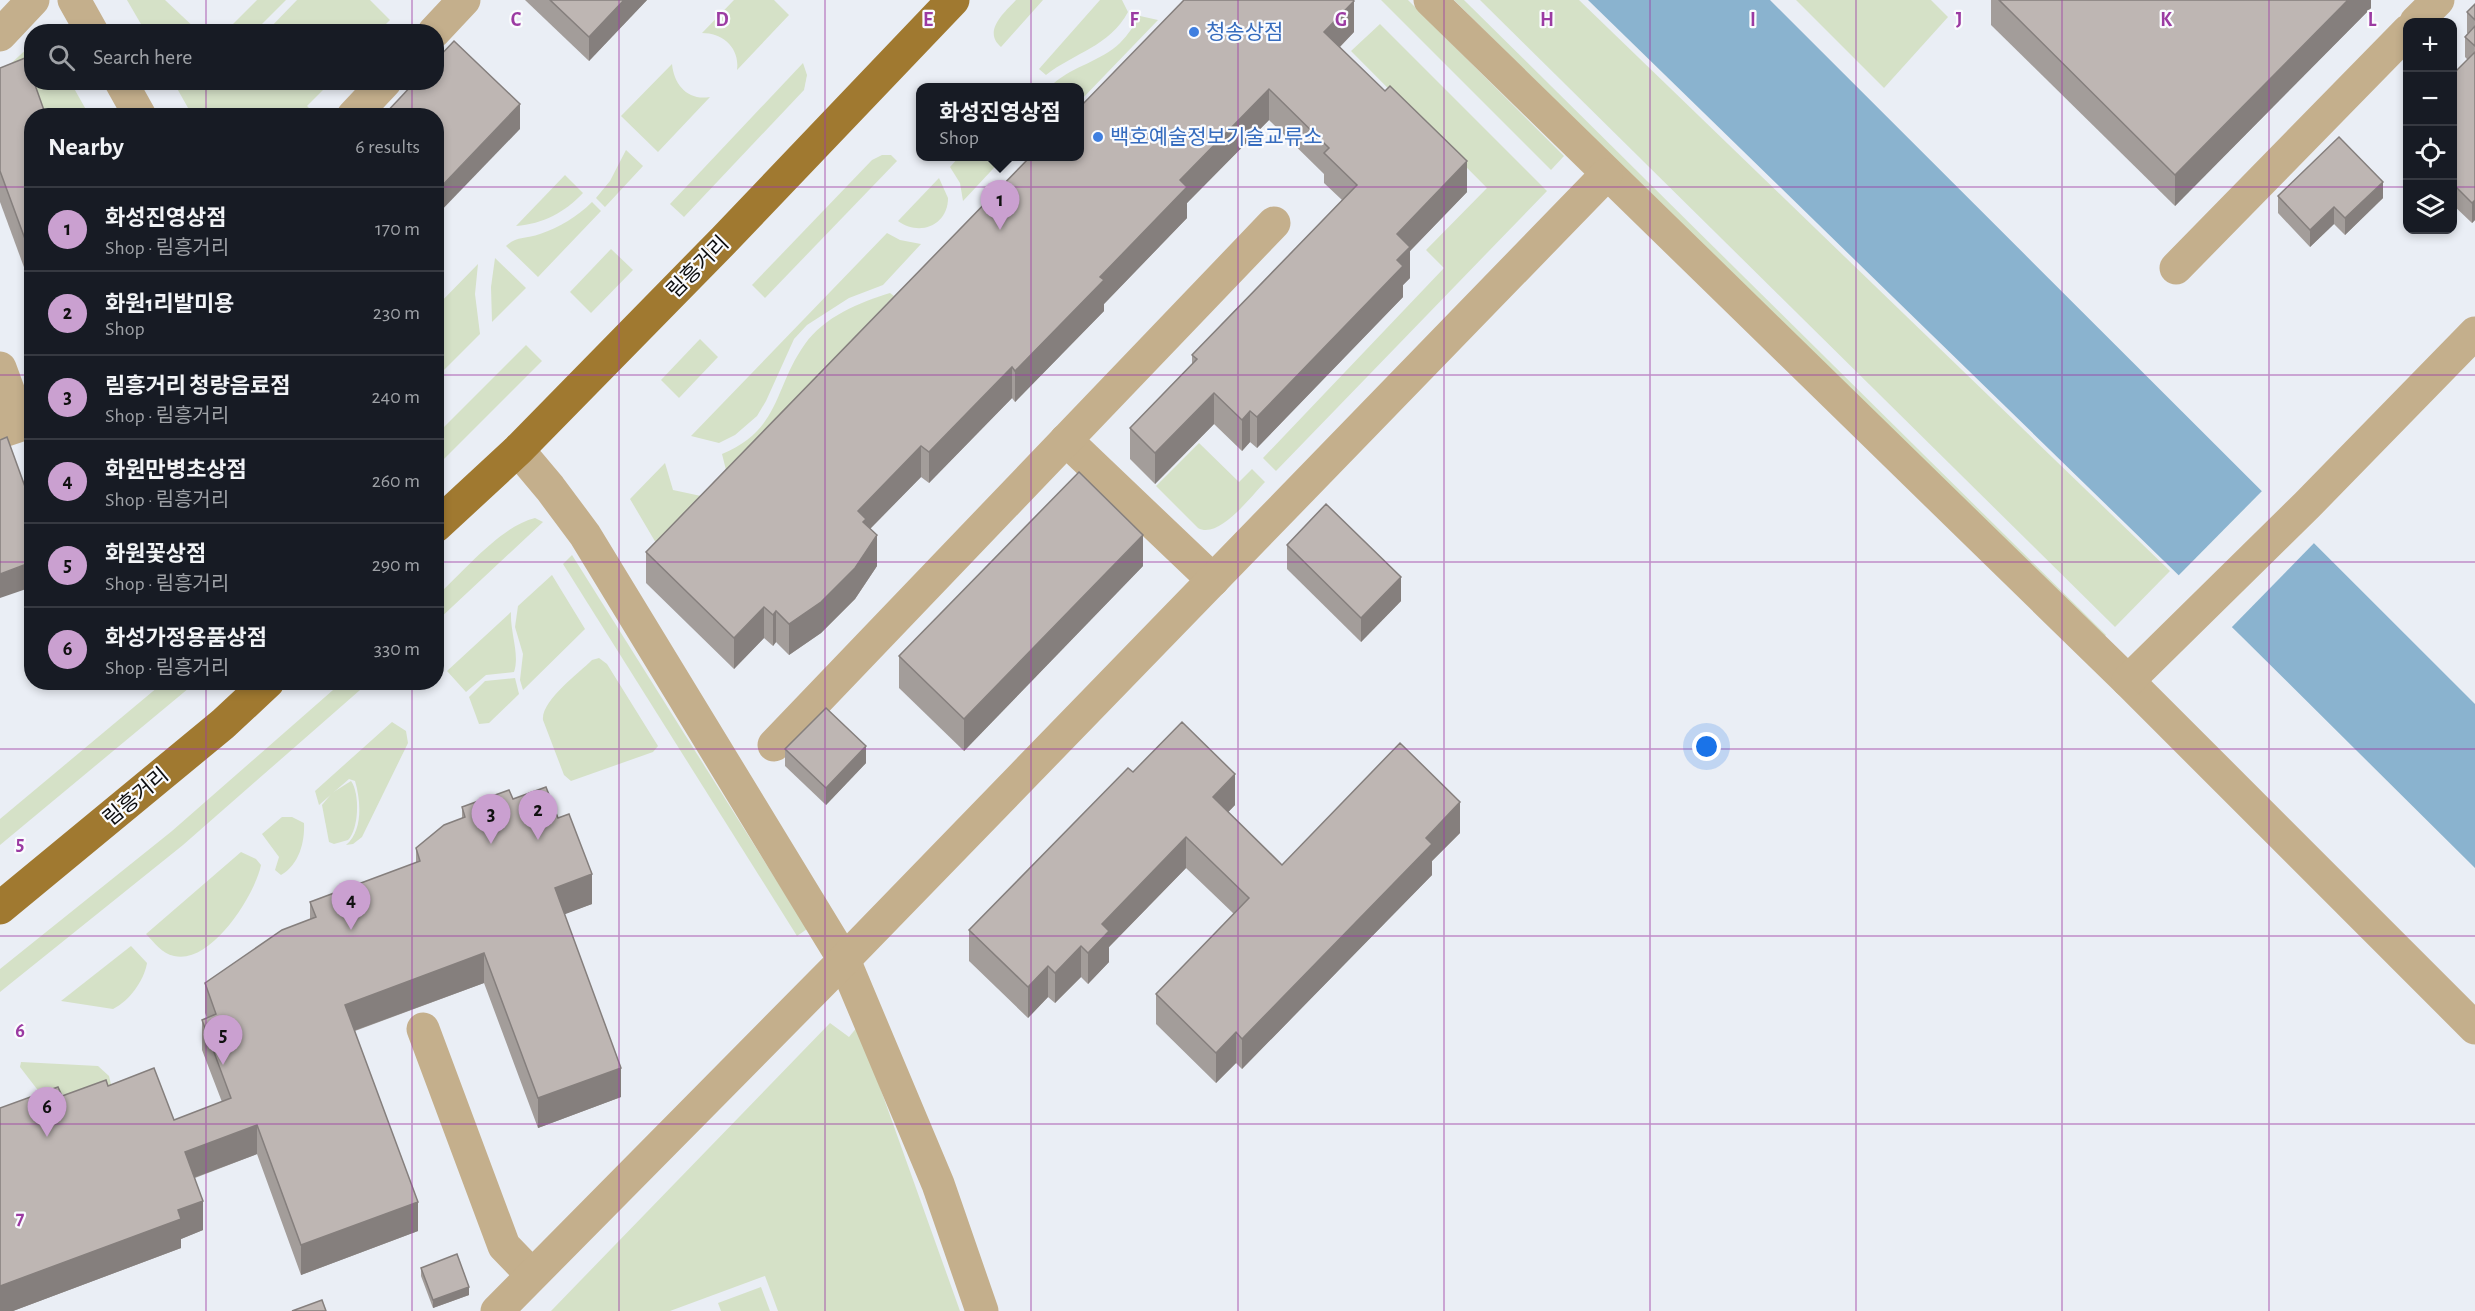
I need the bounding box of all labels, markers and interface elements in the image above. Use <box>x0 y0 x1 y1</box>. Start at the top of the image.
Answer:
text: C <box>511 10 522 30</box>
text: D <box>715 10 729 30</box>
text: E <box>923 10 933 30</box>
text: F <box>1129 10 1139 30</box>
text: G <box>1335 10 1347 30</box>
text: H <box>1540 10 1554 30</box>
text: I <box>1750 10 1756 30</box>
text: J <box>1956 10 1962 30</box>
text: K <box>2160 10 2172 30</box>
text: L <box>2368 10 2377 30</box>
map controls <box>2403 18 2457 234</box>
button: + <box>2403 18 2457 72</box>
place label: 청송상점 <box>1206 21 1283 43</box>
search box <box>24 24 444 90</box>
marker: 청송상점 <box>1187 25 1201 39</box>
icon: search <box>45 41 78 74</box>
text: Search here <box>93 46 192 68</box>
button: − <box>2403 72 2457 126</box>
popup <box>916 83 1084 161</box>
text: 화성진영상점 <box>939 102 1061 124</box>
place label: 백호예술정보기술교류소 <box>1110 126 1323 148</box>
button: locate <box>2403 126 2457 180</box>
text: Shop <box>939 128 979 148</box>
marker: 백호예술정보기술교류소 <box>1091 130 1105 144</box>
text: Nearby <box>48 134 124 160</box>
text: 6 results <box>355 137 420 157</box>
pin: 1 <box>980 180 1020 230</box>
button: layers <box>2403 180 2457 234</box>
text: 화성진영상점 <box>105 207 226 229</box>
text: 1 <box>64 219 71 239</box>
text: 170 m <box>375 219 420 239</box>
street label: 림흥거리 <box>663 232 733 302</box>
text: Shop · 림흥거리 <box>105 238 229 258</box>
text: 화원1리발미용 <box>105 293 234 315</box>
text: 2 <box>63 303 72 323</box>
text: 230 m <box>373 303 420 323</box>
text: Shop <box>105 319 145 339</box>
text: 림흥거리 청량음료점 <box>105 375 290 397</box>
text: 3 <box>63 387 72 407</box>
text: 240 m <box>371 387 420 407</box>
text: Shop · 림흥거리 <box>105 406 229 426</box>
text: 화원만병초상점 <box>105 459 247 481</box>
text: 4 <box>62 471 73 491</box>
text: 260 m <box>372 471 420 491</box>
text: Shop · 림흥거리 <box>105 490 229 510</box>
text: 화원꽃상점 <box>105 543 206 565</box>
text: 5 <box>63 555 72 575</box>
text: 290 m <box>372 555 420 575</box>
text: Shop · 림흥거리 <box>105 574 229 594</box>
text: 화성가정용품상점 <box>105 627 267 649</box>
text: 6 <box>63 639 72 659</box>
text: 330 m <box>374 639 420 659</box>
text: Shop · 림흥거리 <box>105 658 229 678</box>
your location <box>1692 732 1721 761</box>
street label: 림흥거리 <box>99 763 172 830</box>
pin: 2 <box>518 790 558 840</box>
pin: 3 <box>472 794 510 844</box>
text: 5 <box>16 834 24 854</box>
pin: 4 <box>332 880 370 930</box>
pin: 5 <box>204 1016 242 1065</box>
text: 6 <box>15 1021 25 1041</box>
pin: 6 <box>28 1088 66 1137</box>
text: 7 <box>16 1208 25 1228</box>

